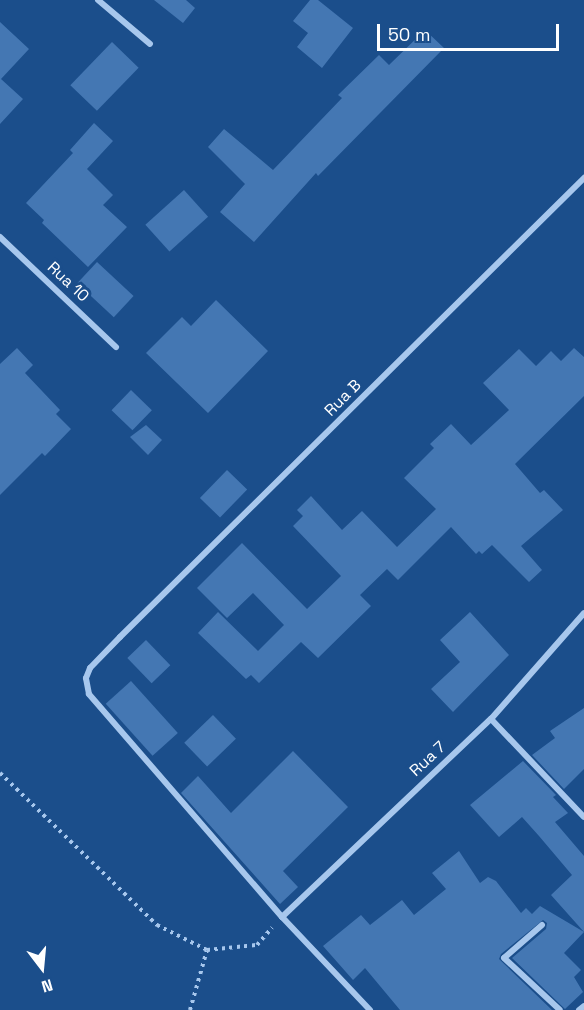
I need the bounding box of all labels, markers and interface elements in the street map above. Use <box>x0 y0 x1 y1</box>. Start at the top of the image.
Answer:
scale bar <box>380 12 562 50</box>
text: 50 m <box>388 23 430 46</box>
street label: Rua 10 <box>43 258 93 306</box>
street label: Rua B <box>321 376 365 420</box>
street label: Rua 7 <box>406 738 450 780</box>
north arrow <box>12 938 72 998</box>
text: N <box>39 974 55 997</box>

